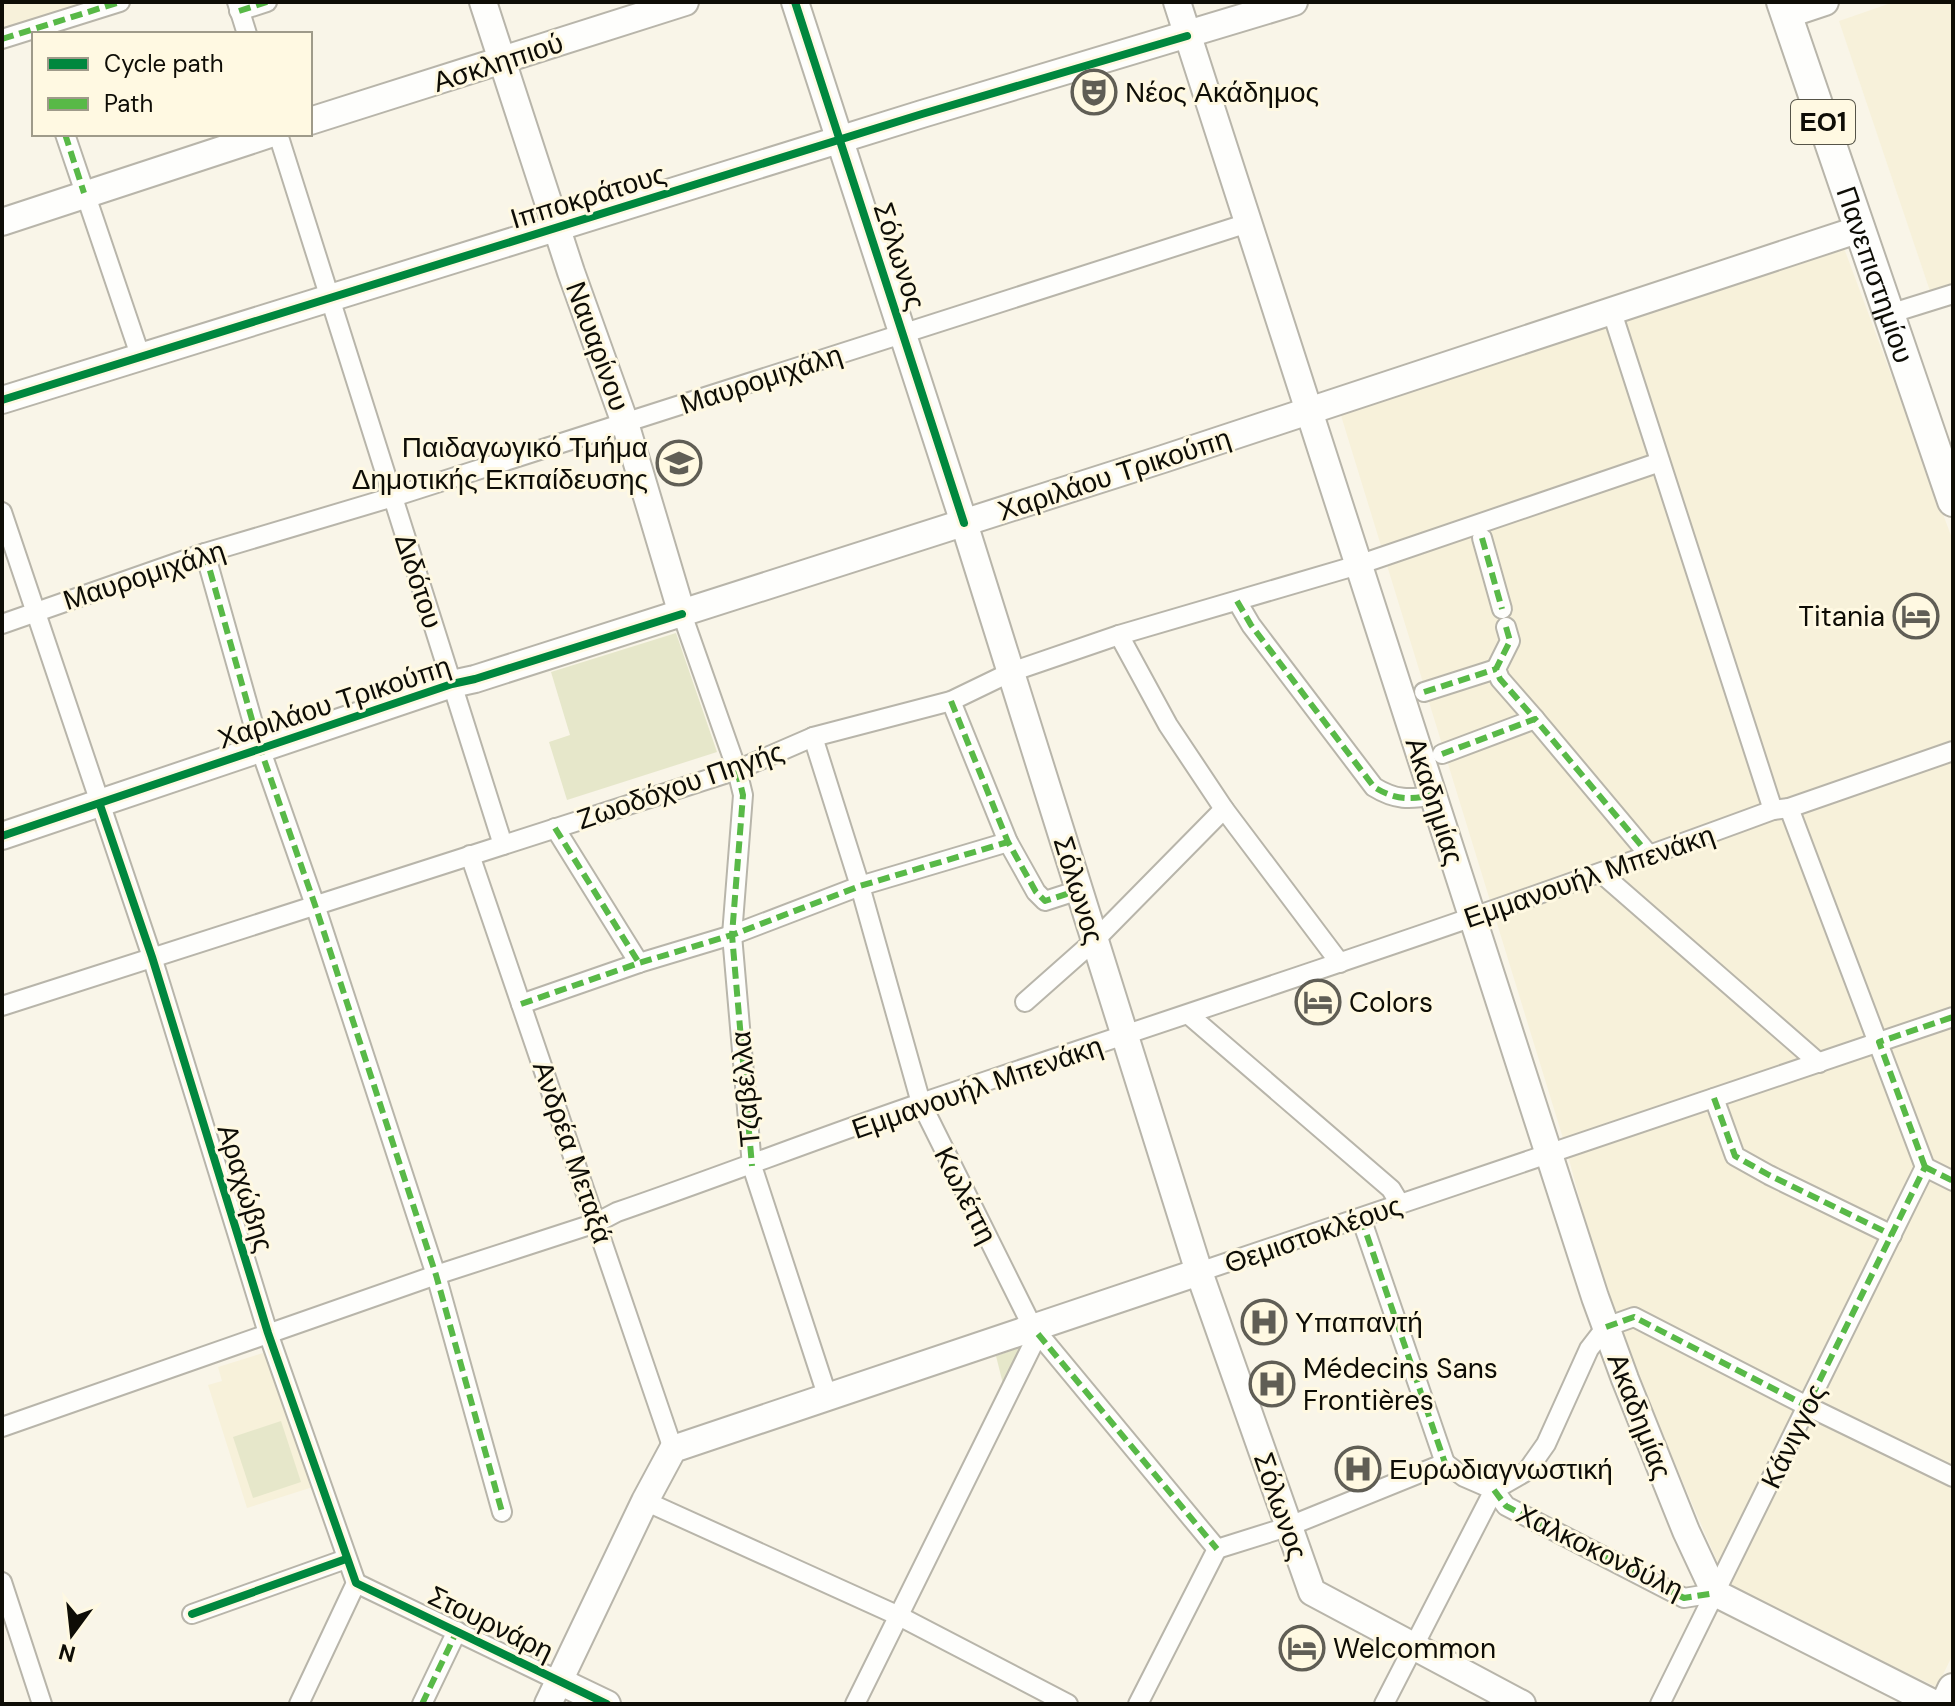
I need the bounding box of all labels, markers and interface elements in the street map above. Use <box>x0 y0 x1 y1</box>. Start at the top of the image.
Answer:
street label: Ασκληπιού <box>428 24 568 101</box>
legend <box>32 32 312 136</box>
text: Cycle path <box>104 48 223 79</box>
theatre icon: Νέος Ακάδημος <box>1070 68 1118 116</box>
place label: Νέος Ακάδημος <box>1125 74 1319 111</box>
text: Path <box>104 88 153 119</box>
road number: ΕΟ1 <box>1791 100 1855 144</box>
street label: Ιπποκράτους <box>506 155 670 238</box>
street label: Πανεπιστημίου <box>1827 181 1922 368</box>
street label: Σόλωνος <box>865 198 934 315</box>
street label: Ναυαρίνου <box>557 276 638 416</box>
street label: Μαυρομιχάλη <box>675 336 847 423</box>
street label: Χαριλάου Τρικούπη <box>993 419 1235 530</box>
place label: Παιδαγωγικό Τμήμα Δημοτικής Εκπαίδευσης <box>352 429 648 498</box>
school or university icon: Παιδαγωγικό Τμήμα Δημοτικής Εκπαίδευσης <box>655 439 703 487</box>
street label: Διδότου <box>386 529 451 633</box>
street label: Μαυρομιχάλη <box>58 532 230 619</box>
hotel icon: Titania <box>1892 592 1940 640</box>
place label: Titania <box>1798 598 1885 635</box>
street label: Χαριλάου Τρικούπη <box>213 647 455 758</box>
street label: Ζωοδόχου Πηγής <box>572 733 788 838</box>
street label: Ακαδημίας <box>1397 733 1472 870</box>
street label: Εμμανουήλ Μπενάκη <box>1459 816 1719 937</box>
street label: Σόλωνος <box>1045 832 1112 949</box>
hotel icon: Colors <box>1294 978 1342 1026</box>
place label: Colors <box>1349 984 1433 1021</box>
street label: Εμμανουήλ Μπενάκη <box>847 1027 1107 1148</box>
street label: Τζαβέλλα <box>722 1030 769 1148</box>
street label: Ανδρέα Μεταξά <box>524 1056 621 1248</box>
street label: Αραχώβης <box>209 1120 282 1257</box>
street label: Κωλέττη <box>925 1141 1006 1250</box>
street label: Θεμιστοκλέους <box>1220 1187 1407 1282</box>
hospital icon: Υπαπαντή <box>1240 1298 1288 1346</box>
place label: Υπαπαντή <box>1295 1304 1423 1341</box>
street label: Ακαδημίας <box>1599 1348 1680 1484</box>
place label: Médecins Sans Frontières <box>1303 1350 1498 1419</box>
hospital icon: Médecins Sans Frontières <box>1248 1360 1296 1408</box>
street label: Κάνιγγος <box>1752 1378 1835 1495</box>
hospital icon: Ευρωδιαγνωστική <box>1334 1445 1382 1493</box>
street label: Σόλωνος <box>1245 1448 1316 1565</box>
place label: Ευρωδιαγνωστική <box>1389 1451 1613 1488</box>
street label: Χαλκοκονδύλη <box>1510 1495 1690 1608</box>
street label: Στουρνάρη <box>422 1577 560 1670</box>
north arrow <box>32 1594 112 1674</box>
hotel icon: Welcommon <box>1278 1624 1326 1672</box>
place label: Welcommon <box>1333 1630 1496 1667</box>
text: N <box>55 1637 78 1669</box>

